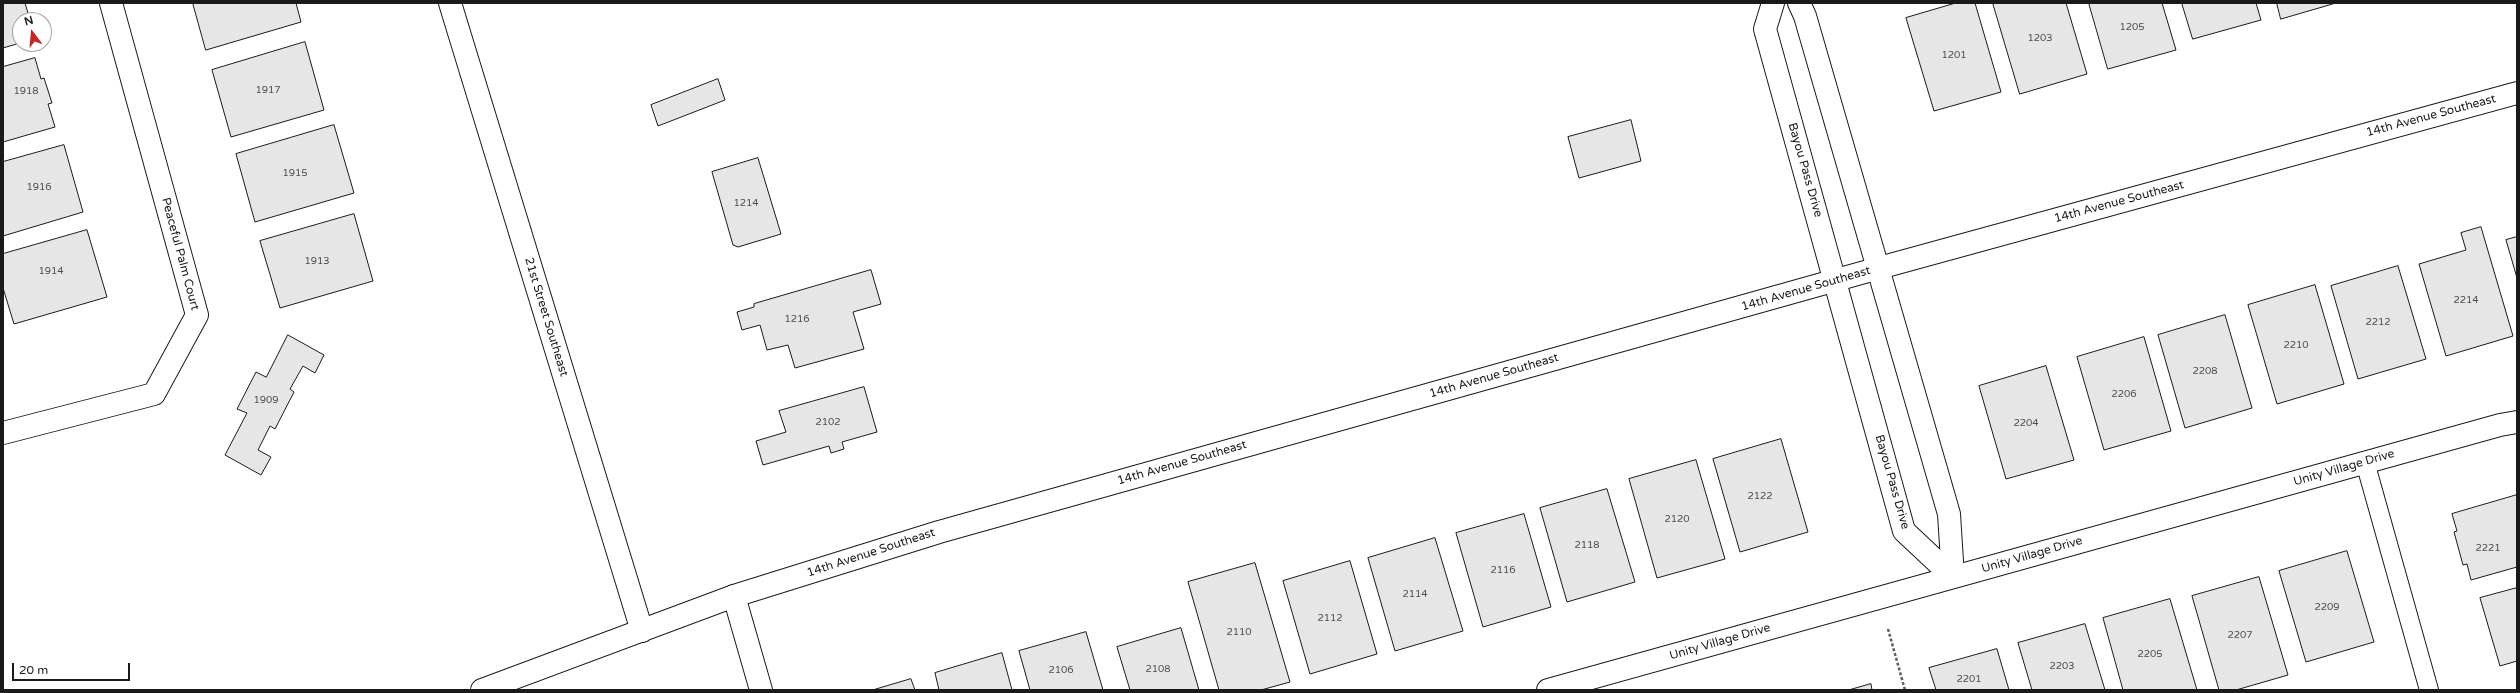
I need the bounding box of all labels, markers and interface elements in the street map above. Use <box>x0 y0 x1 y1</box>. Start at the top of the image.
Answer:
north arrow <box>12 12 52 52</box>
text: N <box>23 13 35 28</box>
house number: 1205 <box>2119 21 2145 33</box>
house number: 1203 <box>2027 32 2053 44</box>
house number: 1201 <box>1941 49 1967 61</box>
house number: 1917 <box>255 84 281 96</box>
house number: 1918 <box>13 85 39 97</box>
street label: 14th Avenue Southeast <box>2364 92 2498 140</box>
street label: Bayou Pass Drive <box>1785 121 1825 219</box>
house number: 1915 <box>282 167 308 179</box>
street label: 14th Avenue Southeast <box>2052 178 2186 226</box>
house number: 1916 <box>26 181 52 193</box>
street label: Peaceful Palm Court <box>158 196 202 312</box>
house number: 1214 <box>733 197 759 209</box>
house number: 1913 <box>304 255 330 267</box>
street label: 21st Street Southeast <box>521 256 571 378</box>
street label: 14th Avenue Southeast <box>1740 264 1872 314</box>
house number: 1914 <box>38 265 64 277</box>
house number: 2214 <box>2453 294 2479 306</box>
house number: 1216 <box>784 313 810 325</box>
house number: 2212 <box>2365 316 2391 328</box>
house number: 2210 <box>2283 339 2309 351</box>
street label: 14th Avenue Southeast <box>1428 351 1560 401</box>
house number: 2208 <box>2192 365 2218 377</box>
house number: 2206 <box>2111 388 2137 400</box>
house number: 1909 <box>253 394 279 406</box>
house number: 2102 <box>815 416 841 428</box>
house number: 2204 <box>2013 417 2039 429</box>
street label: Bayou Pass Drive <box>1872 433 1912 531</box>
street label: 14th Avenue Southeast <box>1116 438 1248 488</box>
street label: Unity Village Drive <box>2292 447 2396 489</box>
house number: 2122 <box>1747 490 1773 502</box>
house number: 2120 <box>1664 513 1690 525</box>
street label: 14th Avenue Southeast <box>805 525 937 581</box>
street label: Unity Village Drive <box>1980 534 2084 576</box>
house number: 2118 <box>1574 539 1600 551</box>
house number: 2221 <box>2475 542 2501 554</box>
house number: 2116 <box>1490 564 1516 576</box>
house number: 2114 <box>1402 588 1428 600</box>
house number: 2209 <box>2314 601 2340 613</box>
house number: 2112 <box>1317 612 1343 624</box>
street label: Unity Village Drive <box>1668 621 1772 663</box>
house number: 2110 <box>1226 626 1252 638</box>
house number: 2207 <box>2227 629 2253 641</box>
house number: 2205 <box>2137 648 2163 660</box>
scale bar <box>14 655 132 681</box>
house number: 2203 <box>2049 660 2075 672</box>
text: 20 m <box>19 663 48 677</box>
house number: 2108 <box>1145 663 1171 675</box>
house number: 2106 <box>1048 664 1074 676</box>
house number: 2201 <box>1956 673 1982 685</box>

